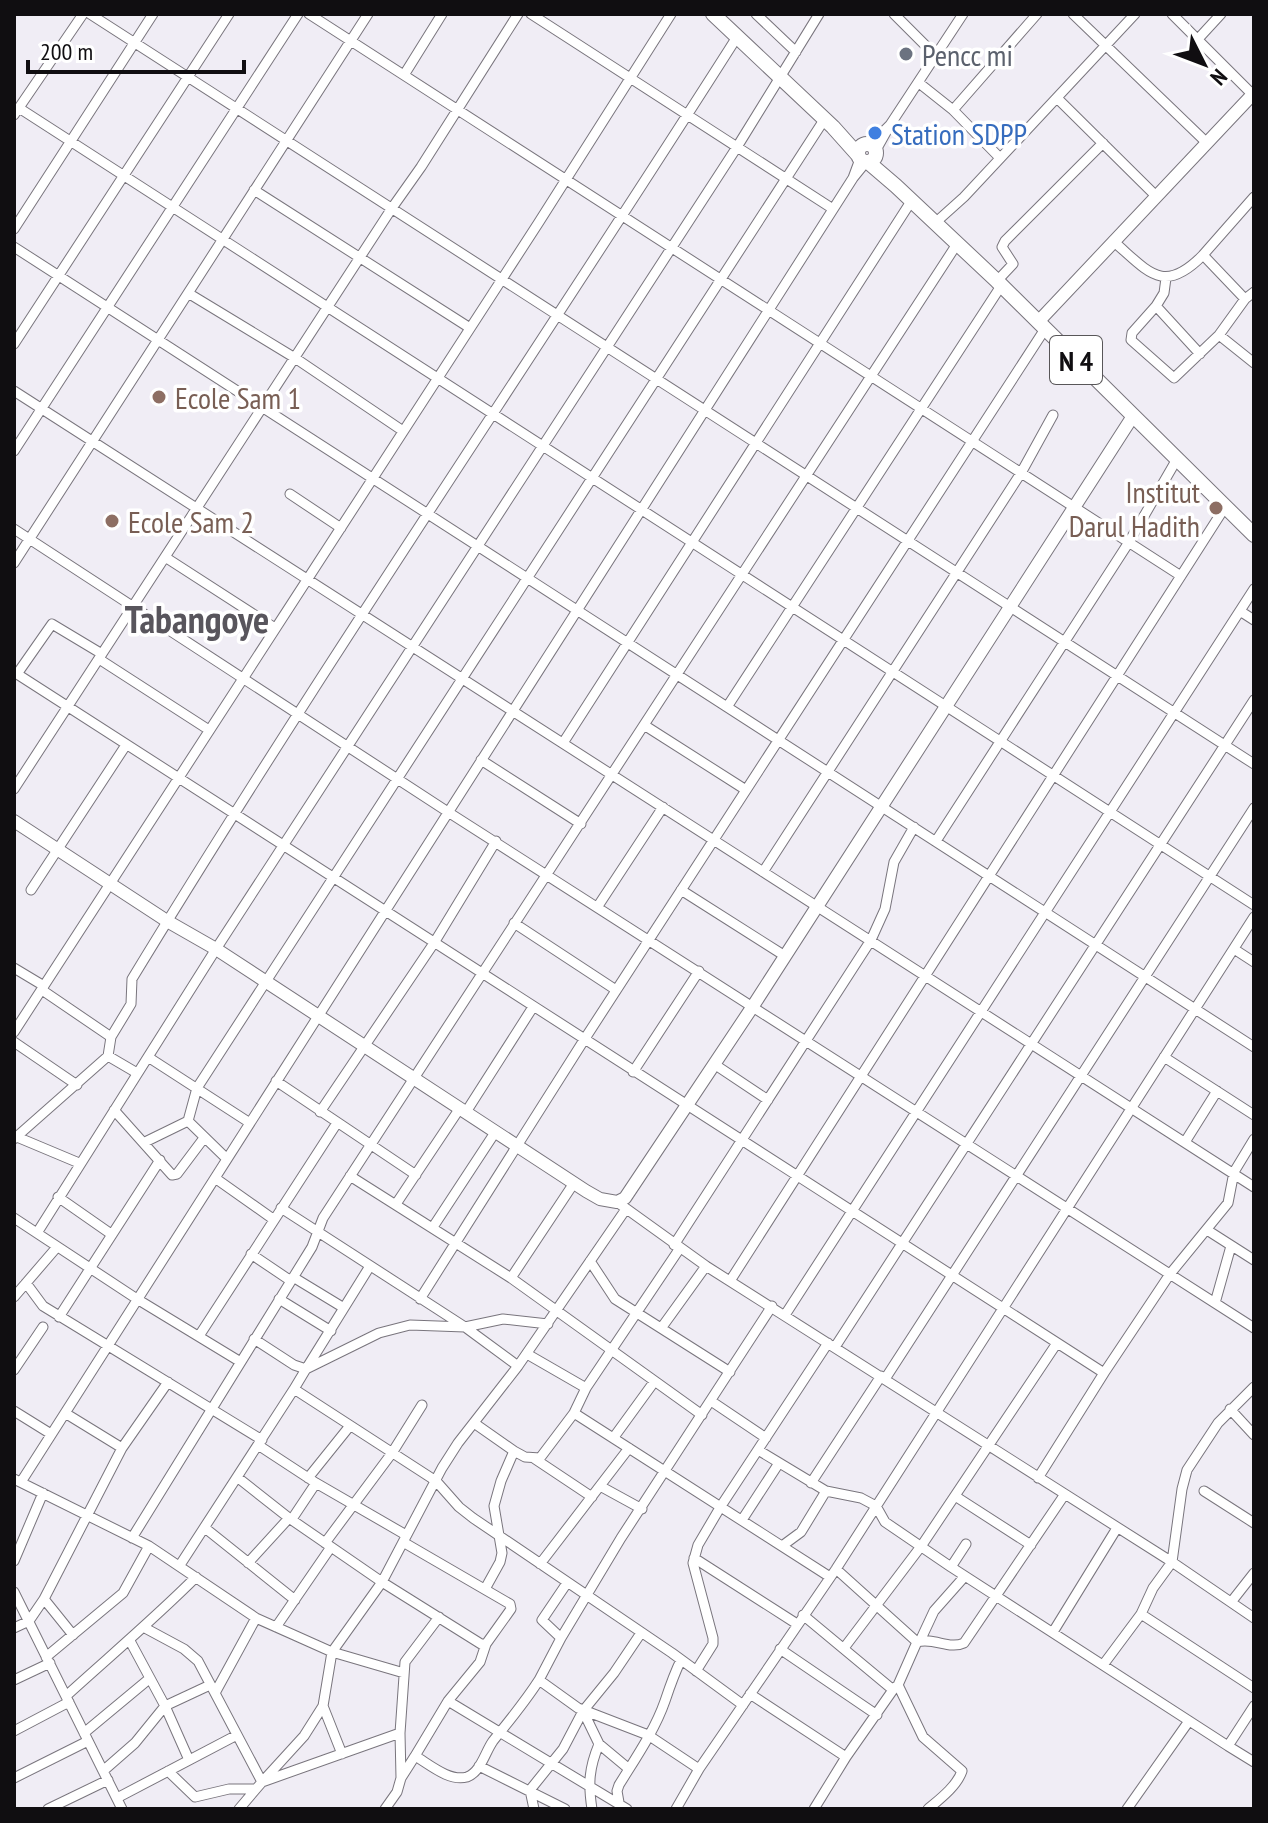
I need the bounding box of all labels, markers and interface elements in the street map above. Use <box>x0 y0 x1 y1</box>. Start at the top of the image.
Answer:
scale bar <box>28 24 244 74</box>
north arrow <box>1164 24 1244 104</box>
place label: Pencc mi <box>922 35 1013 74</box>
text: 200 m <box>40 36 93 67</box>
marker: Pencc mi <box>897 45 915 63</box>
text: N <box>1204 64 1233 91</box>
place label: Station SDPP <box>891 114 1027 153</box>
marker: Station SDPP <box>866 124 884 142</box>
road number: N 4 <box>1050 336 1102 384</box>
place label: Ecole Sam 1 <box>175 378 301 417</box>
marker: Ecole Sam 1 <box>150 388 168 406</box>
place label: Institut Darul Hadith <box>1069 472 1201 545</box>
marker: Institut Darul Hadith <box>1207 499 1225 517</box>
place label: Ecole Sam 2 <box>128 502 254 541</box>
marker: Ecole Sam 2 <box>103 512 121 530</box>
district label: Tabangoye <box>125 594 269 643</box>

